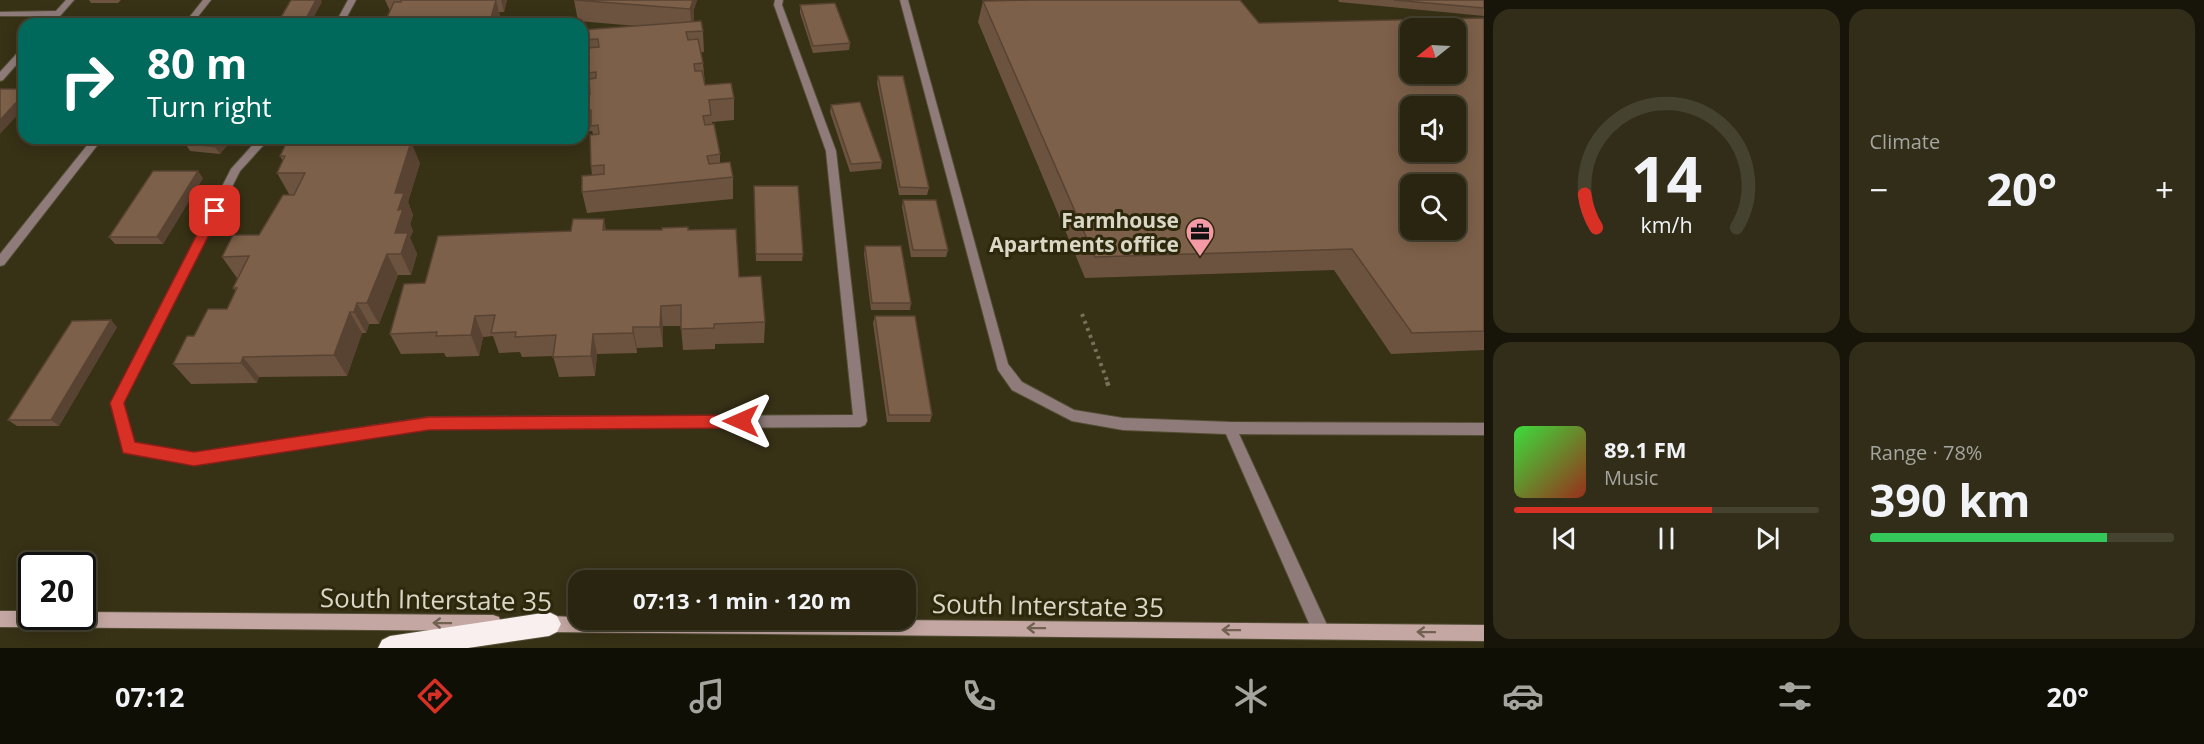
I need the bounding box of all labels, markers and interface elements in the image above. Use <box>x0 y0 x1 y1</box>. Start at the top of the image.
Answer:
north arrow <box>1400 18 1466 84</box>
map controls <box>1400 18 1466 240</box>
text: 80 m <box>147 34 247 91</box>
icon: right <box>48 42 126 120</box>
text: Turn right <box>147 88 272 125</box>
button: sound <box>1400 96 1466 162</box>
text: Climate <box>1870 128 1940 155</box>
text: 14 <box>1631 135 1702 220</box>
text: 20° <box>1986 158 2057 219</box>
text: − <box>1870 167 1888 212</box>
text: + <box>2155 167 2174 212</box>
button: search <box>1400 174 1466 240</box>
pin <box>189 185 240 236</box>
icon: arrive <box>198 194 231 227</box>
place label: Farmhouse Apartments office <box>989 206 1179 258</box>
text: km/h <box>1640 210 1692 239</box>
office icon: Farmhouse Apartments office <box>1184 216 1216 258</box>
position arrow <box>709 389 773 453</box>
text: 89.1 FM <box>1604 434 1687 464</box>
text: Range · 78% <box>1870 439 1982 466</box>
text: Music <box>1604 464 1658 491</box>
text: 390 km <box>1870 469 2030 530</box>
icon: previous <box>1548 522 1581 555</box>
icon: pause <box>1650 522 1683 555</box>
icon: next <box>1751 522 1784 555</box>
speed limit sign: 20 <box>18 552 96 630</box>
street label: South Interstate 35 <box>320 579 552 619</box>
text: 07:13 · 1 min · 120 m <box>633 585 851 615</box>
street label: South Interstate 35 <box>932 585 1164 625</box>
one-way arrow <box>432 617 452 628</box>
one-way arrow <box>1026 623 1046 634</box>
one-way arrow <box>1221 624 1241 636</box>
one-way arrow <box>1416 626 1436 638</box>
icon: directions <box>414 675 456 717</box>
icon: music <box>686 675 728 717</box>
icon: phone <box>958 675 1000 717</box>
icon: climate <box>1230 675 1272 717</box>
icon: car <box>1502 675 1544 717</box>
icon: filters <box>1774 675 1816 717</box>
text: 07:12 <box>115 678 184 715</box>
text: 20° <box>2046 678 2089 715</box>

